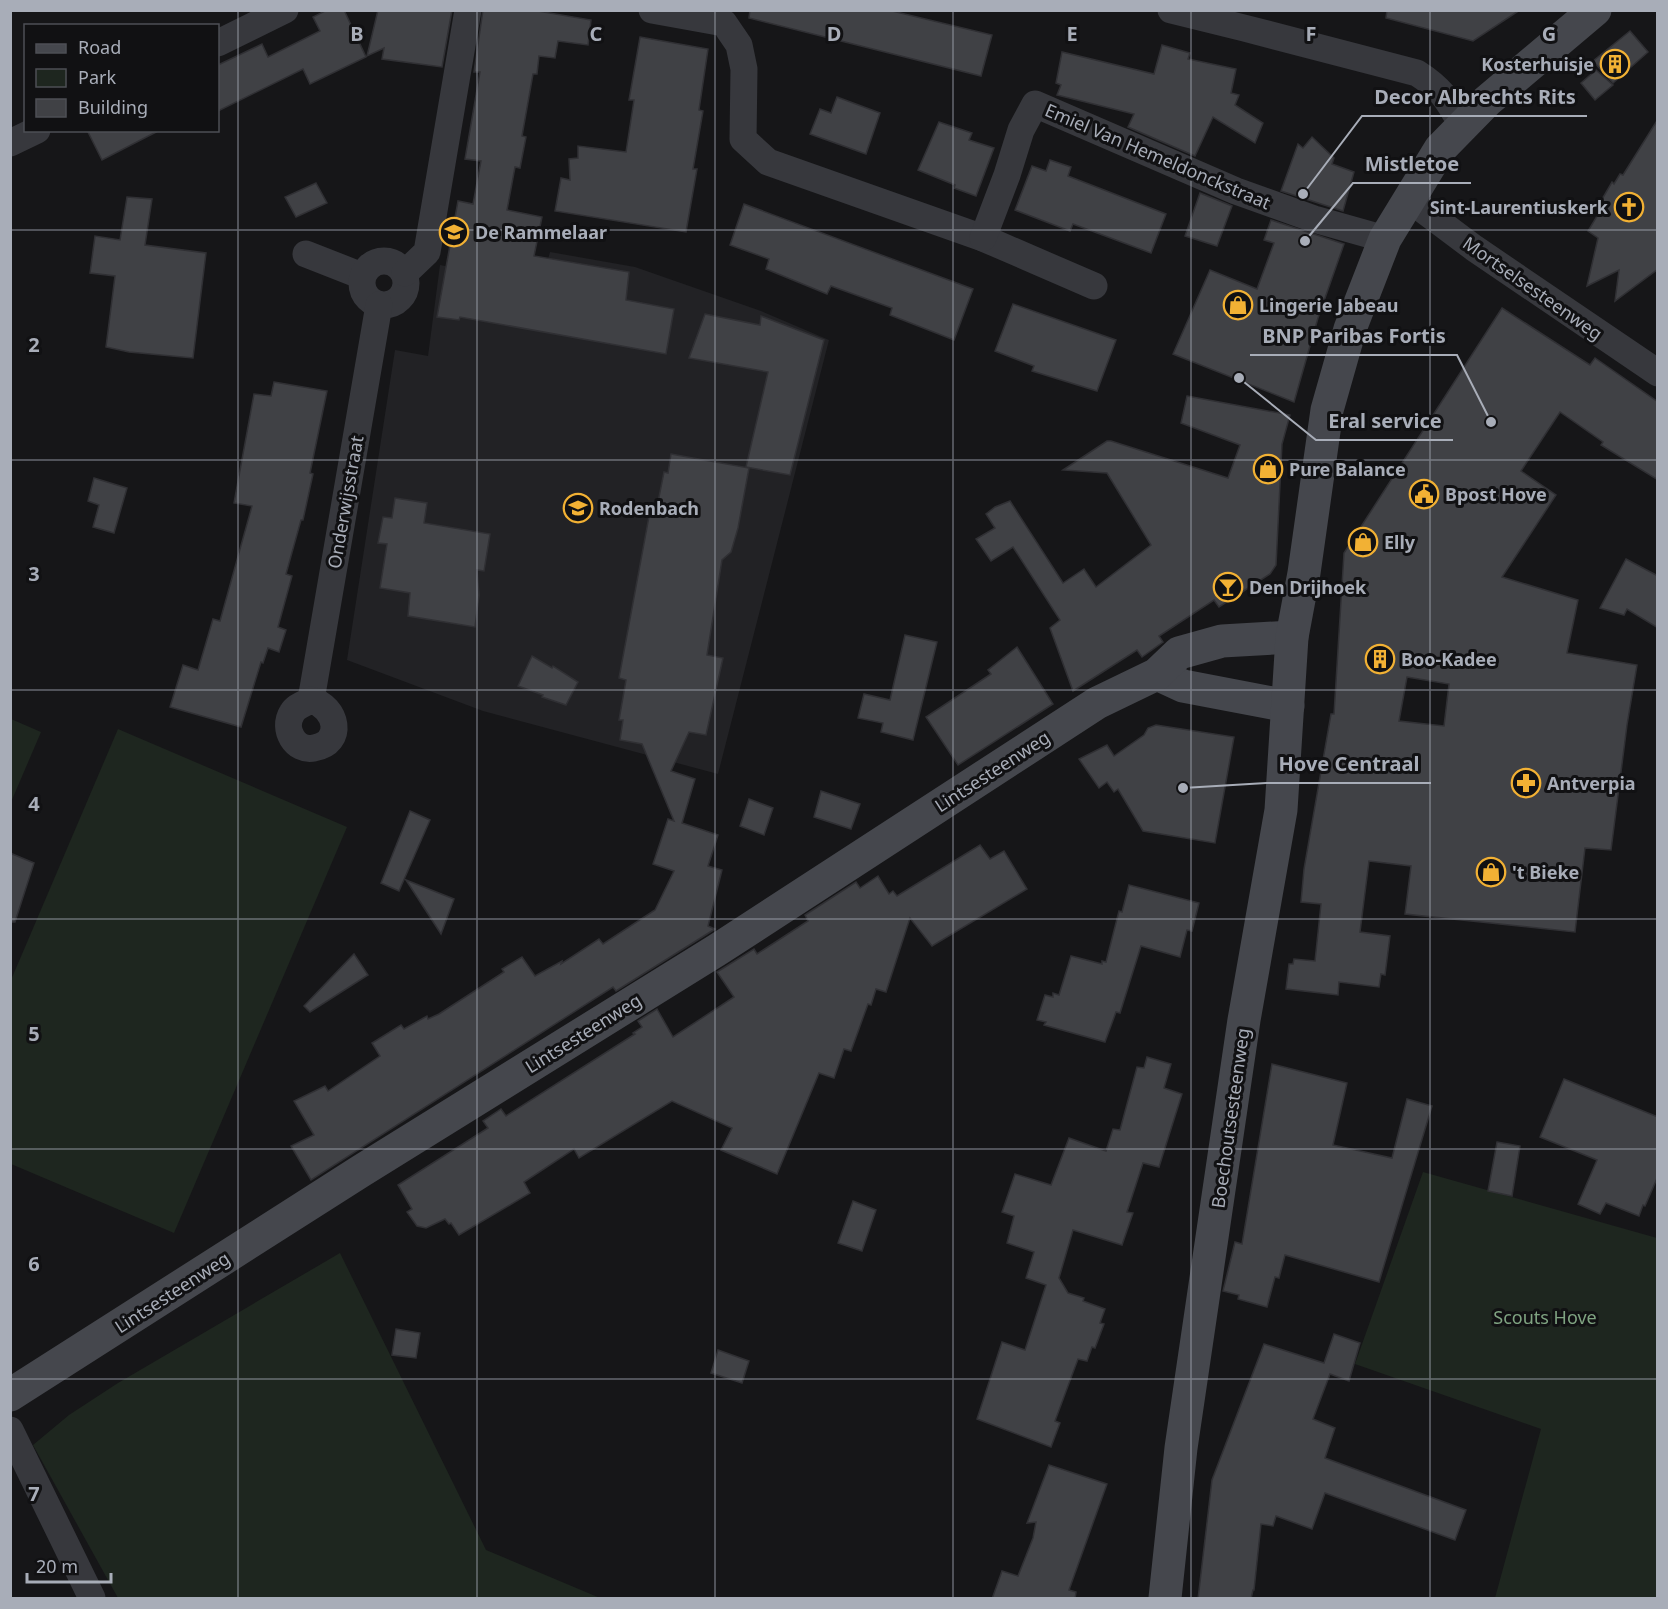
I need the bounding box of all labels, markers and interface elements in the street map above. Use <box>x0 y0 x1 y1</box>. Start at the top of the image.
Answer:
text: B <box>350 20 364 47</box>
text: C <box>590 20 603 47</box>
text: D <box>827 20 841 47</box>
text: E <box>1066 20 1078 47</box>
text: F <box>1306 20 1316 47</box>
text: G <box>1542 20 1556 47</box>
legend <box>24 24 219 132</box>
text: Road <box>78 35 121 59</box>
building icon: Kosterhuisje <box>1599 48 1631 80</box>
place label: Kosterhuisje <box>1481 52 1594 76</box>
text: Park <box>78 65 116 89</box>
callout: Decor Albrechts Rits <box>1362 78 1587 116</box>
text: Decor Albrechts Rits <box>1374 83 1576 110</box>
text: Building <box>78 95 148 119</box>
street label: Emiel Van Hemeldonckstraat <box>1042 98 1275 215</box>
callout: Mistletoe <box>1353 145 1471 183</box>
text: Mistletoe <box>1365 150 1459 177</box>
church icon: Sint-Laurentiuskerk <box>1613 191 1645 223</box>
place label: Sint-Laurentiuskerk <box>1430 195 1609 219</box>
school or university icon: De Rammelaar <box>438 216 470 248</box>
place label: De Rammelaar <box>475 220 607 244</box>
street label: Mortselsesteenweg <box>1458 231 1608 345</box>
shop icon: Lingerie Jabeau <box>1222 289 1254 321</box>
place label: Lingerie Jabeau <box>1259 293 1398 317</box>
callout: BNP Paribas Fortis <box>1250 317 1457 355</box>
text: BNP Paribas Fortis <box>1262 322 1446 349</box>
text: 2 <box>28 331 40 358</box>
callout: Eral service <box>1316 402 1453 440</box>
text: Eral service <box>1328 407 1442 434</box>
street label: Onderwijsstraat <box>321 433 369 570</box>
shop icon: Pure Balance <box>1252 453 1284 485</box>
place label: Pure Balance <box>1289 457 1406 481</box>
public building icon: Bpost Hove <box>1408 478 1440 510</box>
place label: Bpost Hove <box>1445 482 1547 506</box>
school or university icon: Rodenbach <box>562 492 594 524</box>
place label: Rodenbach <box>599 496 699 520</box>
shop icon: Elly <box>1347 526 1379 558</box>
place label: Elly <box>1384 530 1416 554</box>
text: 3 <box>28 560 40 587</box>
bar icon: Den Drijhoek <box>1212 571 1244 603</box>
place label: Den Drijhoek <box>1249 575 1367 599</box>
building icon: Boo-Kadee <box>1364 643 1396 675</box>
place label: Boo-Kadee <box>1401 647 1497 671</box>
street label: Lintsesteenweg <box>930 725 1054 817</box>
callout: Hove Centraal <box>1266 745 1431 783</box>
text: Hove Centraal <box>1279 750 1419 777</box>
pharmacy icon: Antverpia <box>1510 767 1542 799</box>
place label: Antverpia <box>1547 771 1636 795</box>
text: 4 <box>28 790 40 817</box>
shop icon: 't Bieke <box>1475 856 1507 888</box>
place label: 't Bieke <box>1512 860 1579 884</box>
street label: Lintsesteenweg <box>521 988 645 1078</box>
text: 5 <box>28 1020 40 1047</box>
street label: Boechoutsesteenweg <box>1205 1026 1255 1210</box>
street label: Lintsesteenweg <box>110 1246 234 1338</box>
text: 6 <box>28 1250 40 1277</box>
park label: Scouts Hove <box>1493 1305 1597 1329</box>
text: 7 <box>28 1480 40 1507</box>
scale bar <box>27 1546 111 1584</box>
text: 20 m <box>36 1554 78 1578</box>

